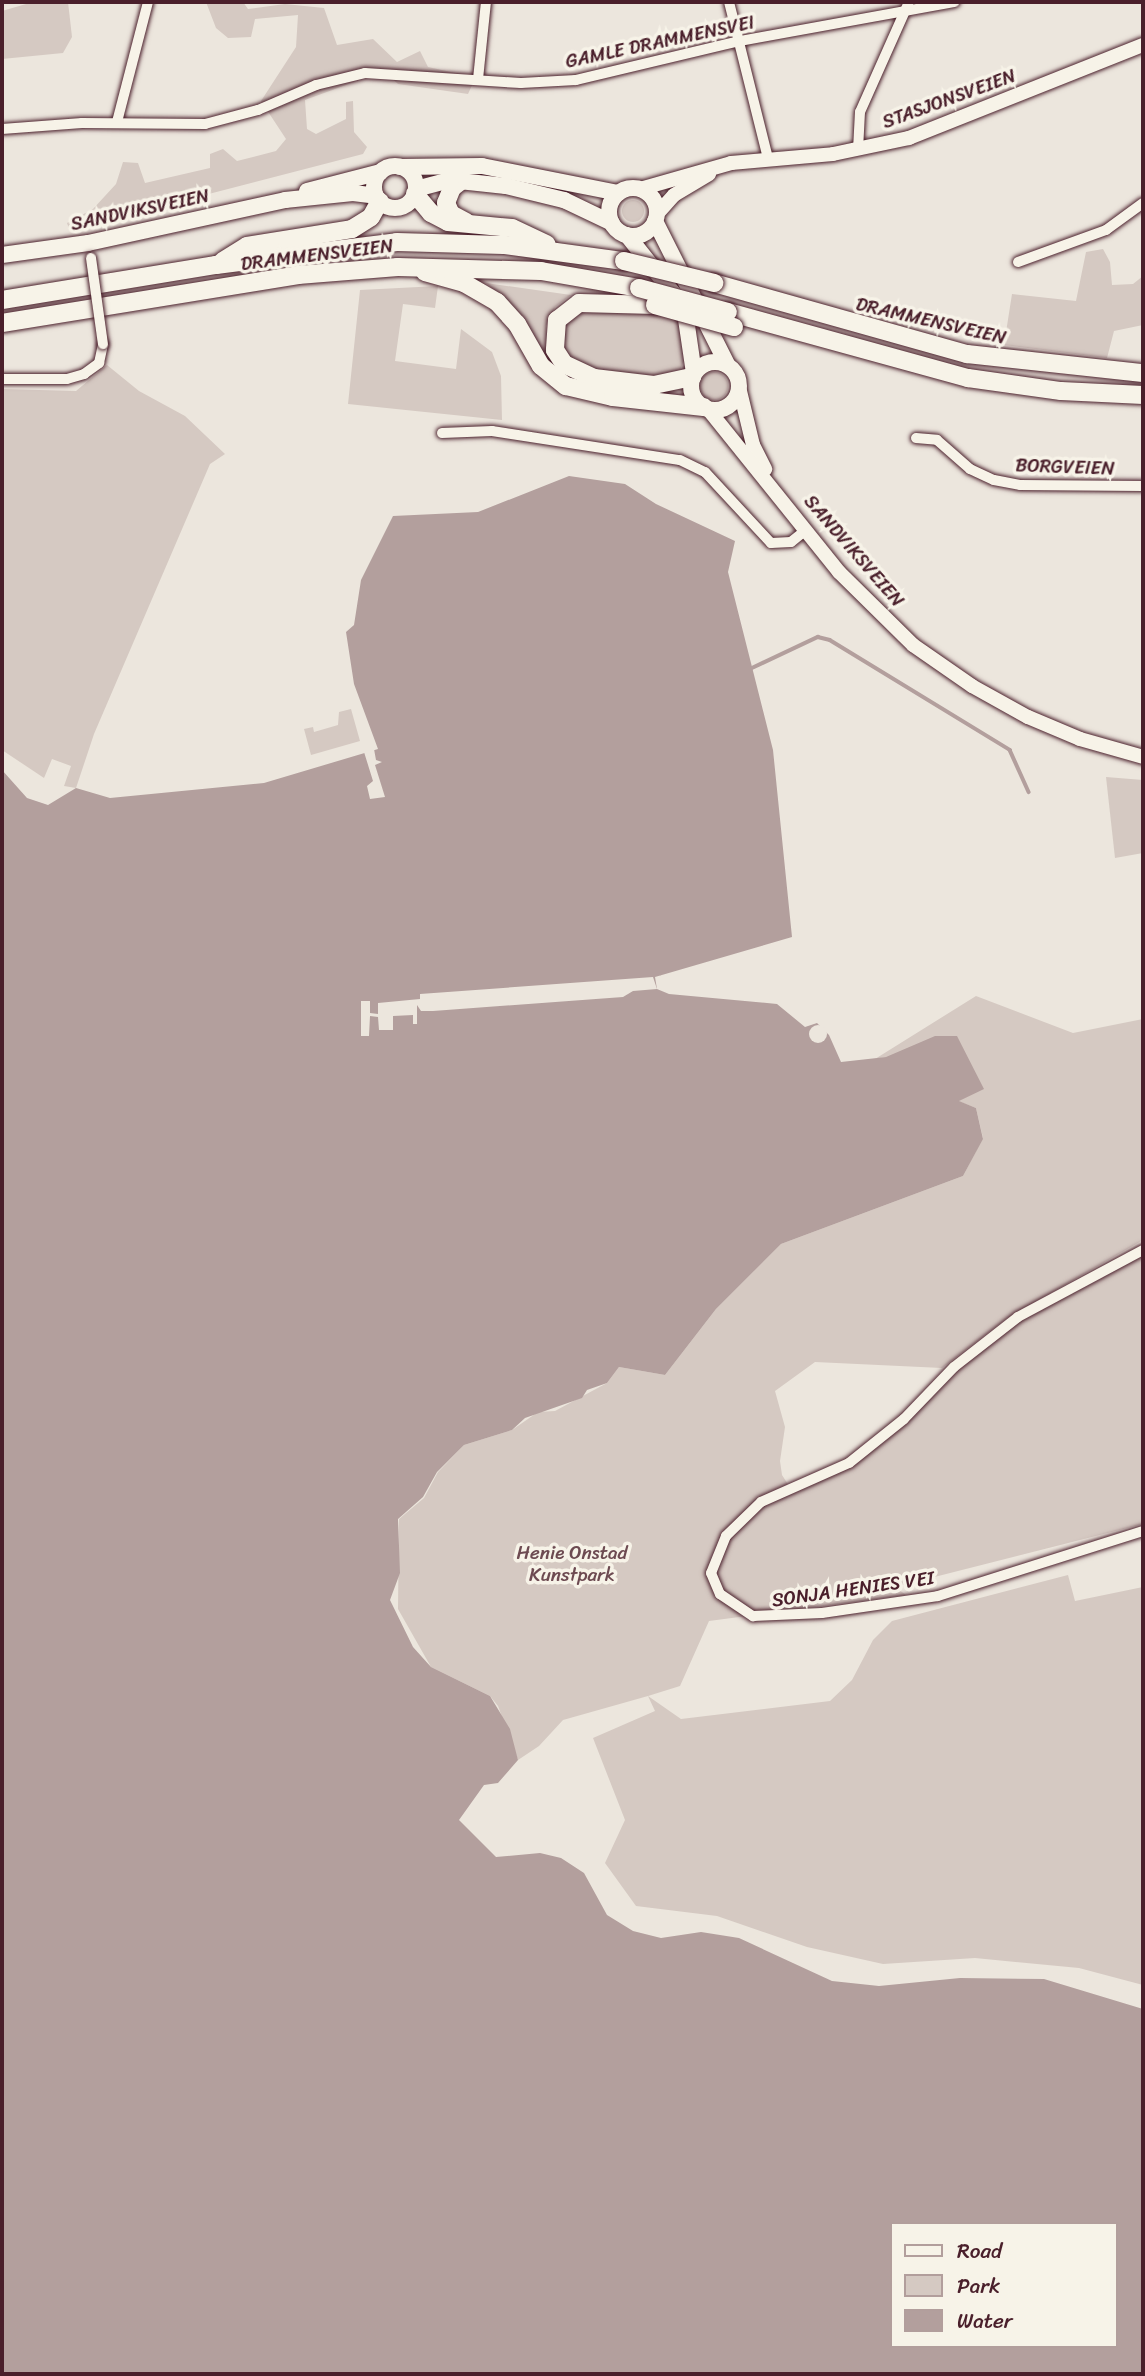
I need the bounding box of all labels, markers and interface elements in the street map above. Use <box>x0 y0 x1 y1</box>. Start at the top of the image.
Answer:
street label: GAMLE DRAMMENSVEI <box>563 11 757 73</box>
street label: STASJONSVEIEN <box>879 64 1019 134</box>
street label: SANDVIKSVEIEN <box>69 184 211 236</box>
street label: DRAMMENSVEIEN <box>239 234 395 276</box>
street label: DRAMMENSVEIEN <box>854 293 1008 349</box>
street label: BORGVEIEN <box>1015 454 1115 480</box>
street label: SANDVIKSVEIEN <box>799 490 909 612</box>
park label: Henie Onstad Kunstpark <box>516 1542 628 1586</box>
street label: SONJA HENIES VEI <box>773 1567 933 1611</box>
legend <box>890 2222 1117 2348</box>
text: Road <box>957 2232 1002 2270</box>
text: Park <box>957 2267 1000 2305</box>
text: Water <box>957 2302 1012 2340</box>

